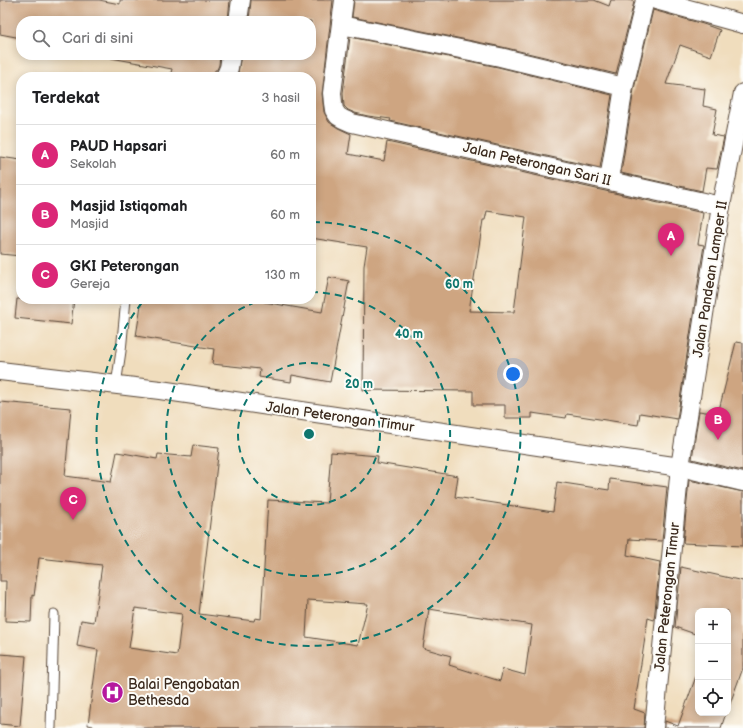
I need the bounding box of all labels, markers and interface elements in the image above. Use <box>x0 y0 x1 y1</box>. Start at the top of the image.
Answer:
search box <box>16 16 316 60</box>
icon: search <box>30 27 52 49</box>
text: Cari di sini <box>62 29 133 48</box>
text: Terdekat <box>32 88 100 108</box>
text: 3 hasil <box>262 90 300 106</box>
text: PAUD Hapsari <box>70 137 167 156</box>
street label: Jalan Peterongan Sari II <box>461 139 613 189</box>
text: A <box>41 147 49 163</box>
text: 60 m <box>270 147 300 163</box>
text: Sekolah <box>70 156 116 172</box>
text: Masjid Istiqomah <box>70 197 187 216</box>
street label: Jalan Pandean Lamper II <box>689 199 731 359</box>
text: B <box>40 207 50 223</box>
text: 60 m <box>270 207 300 223</box>
text: Masjid <box>70 216 109 232</box>
pin: A <box>658 223 684 256</box>
text: GKI Peterongan <box>70 257 179 276</box>
text: C <box>40 267 50 283</box>
text: 130 m <box>265 267 300 283</box>
text: Gereja <box>70 276 110 292</box>
text: 60 m <box>445 277 473 292</box>
text: 40 m <box>395 327 423 342</box>
your location <box>503 364 523 384</box>
text: 20 m <box>345 377 373 392</box>
street label: Jalan Peterongan Timur <box>265 398 416 436</box>
pin: B <box>705 407 731 440</box>
centre of rings <box>302 427 316 441</box>
pin: C <box>60 487 86 520</box>
street label: Jalan Peterongan Timur <box>651 521 683 672</box>
map controls <box>695 608 731 716</box>
button: + <box>695 608 731 644</box>
button: − <box>695 644 731 680</box>
place label: Balai Pengobatan Bethesda <box>128 676 240 709</box>
hospital icon: Balai Pengobatan Bethesda <box>99 679 125 705</box>
button: locate <box>695 680 731 716</box>

